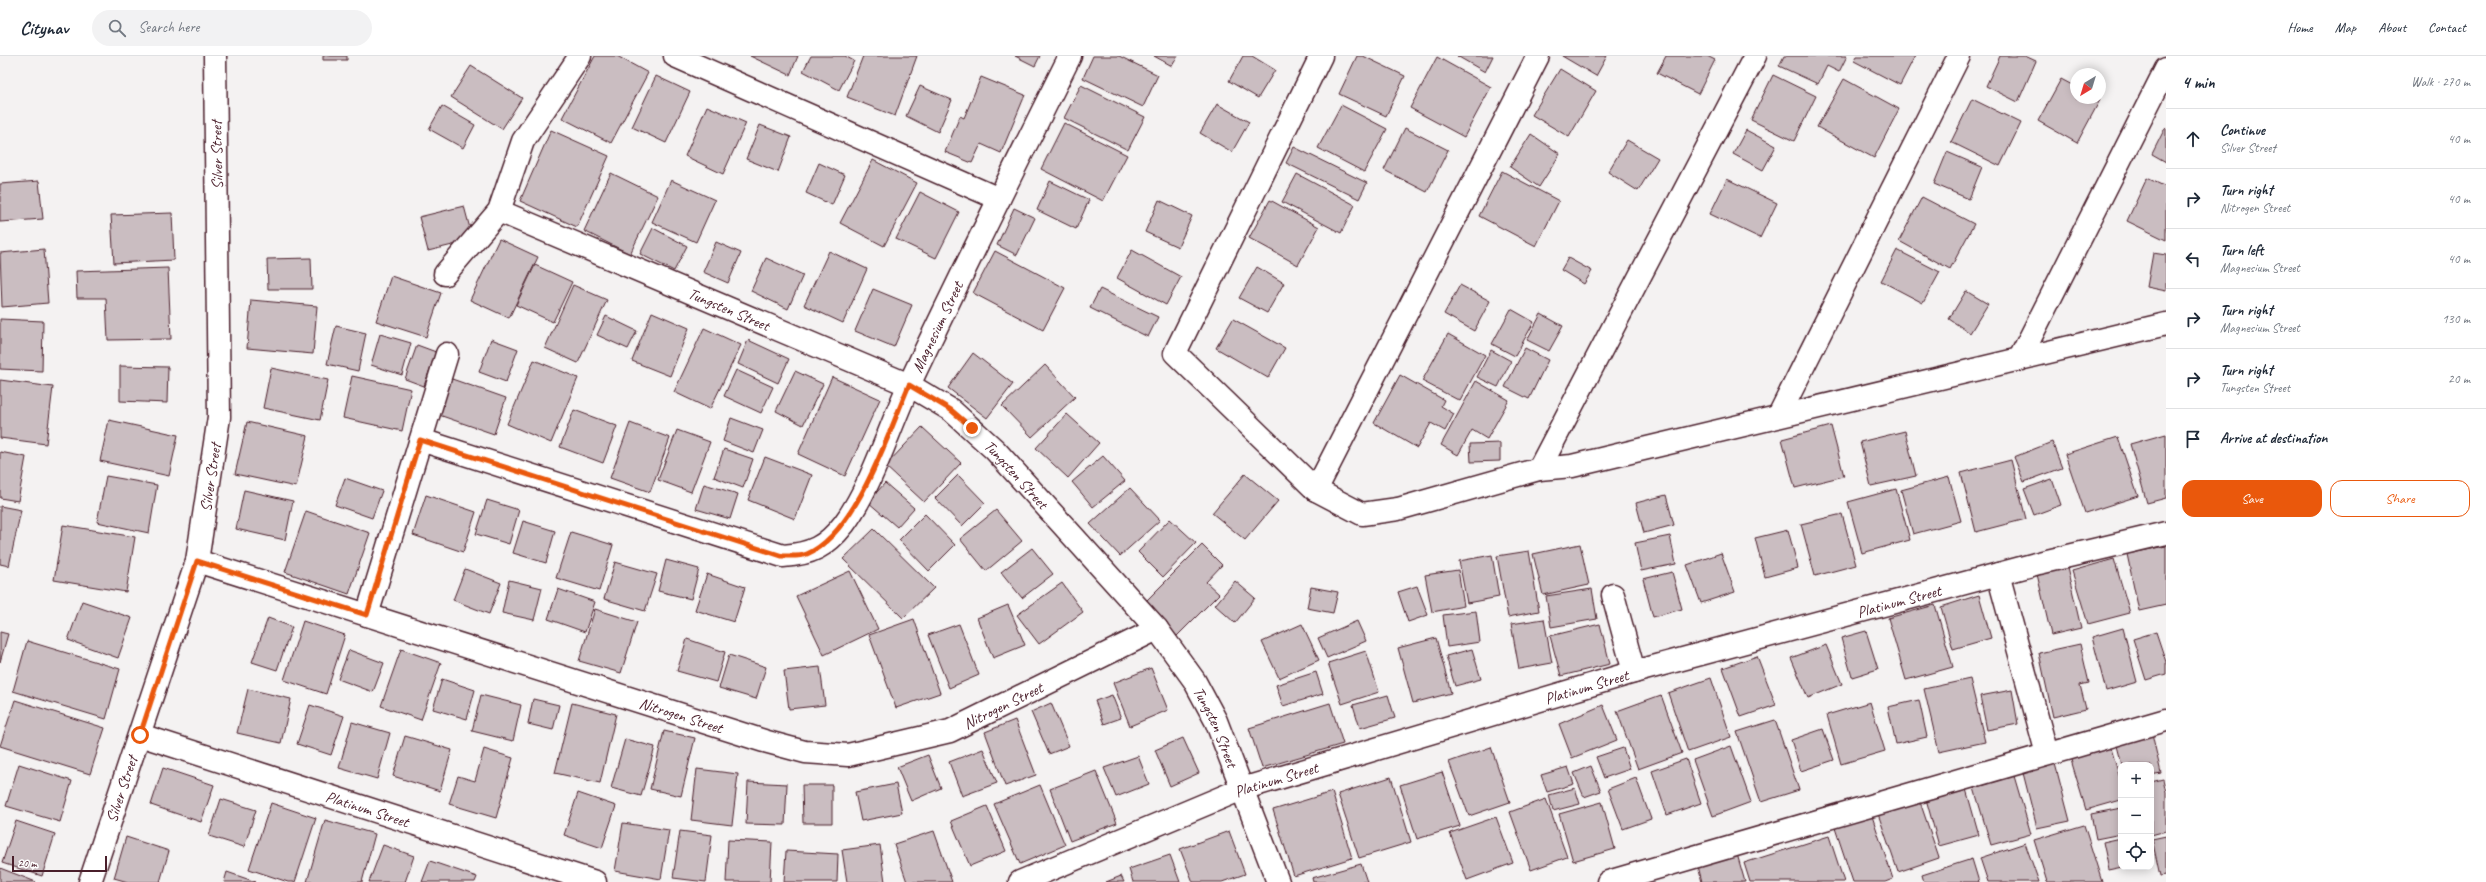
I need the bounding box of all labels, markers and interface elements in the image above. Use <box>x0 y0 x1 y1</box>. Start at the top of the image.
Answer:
search box <box>92 10 372 46</box>
text: Citynav <box>20 16 68 40</box>
icon: search <box>106 17 128 39</box>
text: Search here <box>138 18 199 37</box>
text: Home <box>2287 19 2313 36</box>
text: Map <box>2335 19 2356 36</box>
text: About <box>2378 19 2406 36</box>
text: Contact <box>2428 19 2466 36</box>
north arrow <box>2070 68 2106 104</box>
text: 4 min <box>2182 72 2215 93</box>
text: Walk · 270 m <box>2411 74 2470 90</box>
street label: Silver Street <box>206 118 228 190</box>
text: Continue <box>2220 121 2265 140</box>
icon: ahead <box>2182 128 2204 150</box>
text: 40 m <box>2448 131 2470 147</box>
text: Silver Street <box>2220 140 2276 156</box>
text: Turn right <box>2220 181 2273 200</box>
icon: right <box>2182 188 2204 210</box>
text: 40 m <box>2448 191 2470 207</box>
text: Nitrogen Street <box>2220 200 2290 216</box>
text: Turn left <box>2220 241 2263 260</box>
icon: left <box>2182 248 2204 270</box>
text: 40 m <box>2448 251 2470 267</box>
text: Magnesium Street <box>2220 260 2300 276</box>
street label: Magnesium Street <box>907 277 969 376</box>
street label: Tungsten Street <box>685 284 774 336</box>
text: Turn right <box>2220 301 2273 320</box>
icon: right <box>2182 308 2204 330</box>
text: 130 m <box>2442 311 2470 327</box>
text: Magnesium Street <box>2220 320 2300 336</box>
text: Turn right <box>2220 361 2273 380</box>
icon: right <box>2182 368 2204 390</box>
text: 20 m <box>2448 371 2470 387</box>
text: Tungsten Street <box>2220 380 2290 396</box>
route end <box>963 419 981 437</box>
icon: arrive <box>2182 428 2204 450</box>
text: Arrive at destination <box>2220 429 2327 448</box>
street label: Tungsten Street <box>980 436 1053 515</box>
street label: Silver Street <box>196 439 226 513</box>
button: Save <box>2182 480 2322 517</box>
button: Share <box>2330 480 2470 517</box>
street label: Platinum Street <box>1855 580 1945 623</box>
street label: Platinum Street <box>1542 665 1632 709</box>
street label: Nitrogen Street <box>960 677 1048 734</box>
street label: Tungsten Street <box>1188 683 1242 772</box>
street label: Nitrogen Street <box>637 693 727 739</box>
route start <box>131 726 149 744</box>
street label: Silver Street <box>102 751 143 825</box>
street label: Platinum Street <box>1231 757 1322 802</box>
map controls <box>2118 762 2154 870</box>
button: + <box>2118 762 2154 798</box>
street label: Platinum Street <box>323 787 413 833</box>
button: − <box>2118 798 2154 834</box>
button: locate <box>2118 834 2154 870</box>
scale bar <box>12 854 107 873</box>
text: 20 m <box>18 856 37 870</box>

